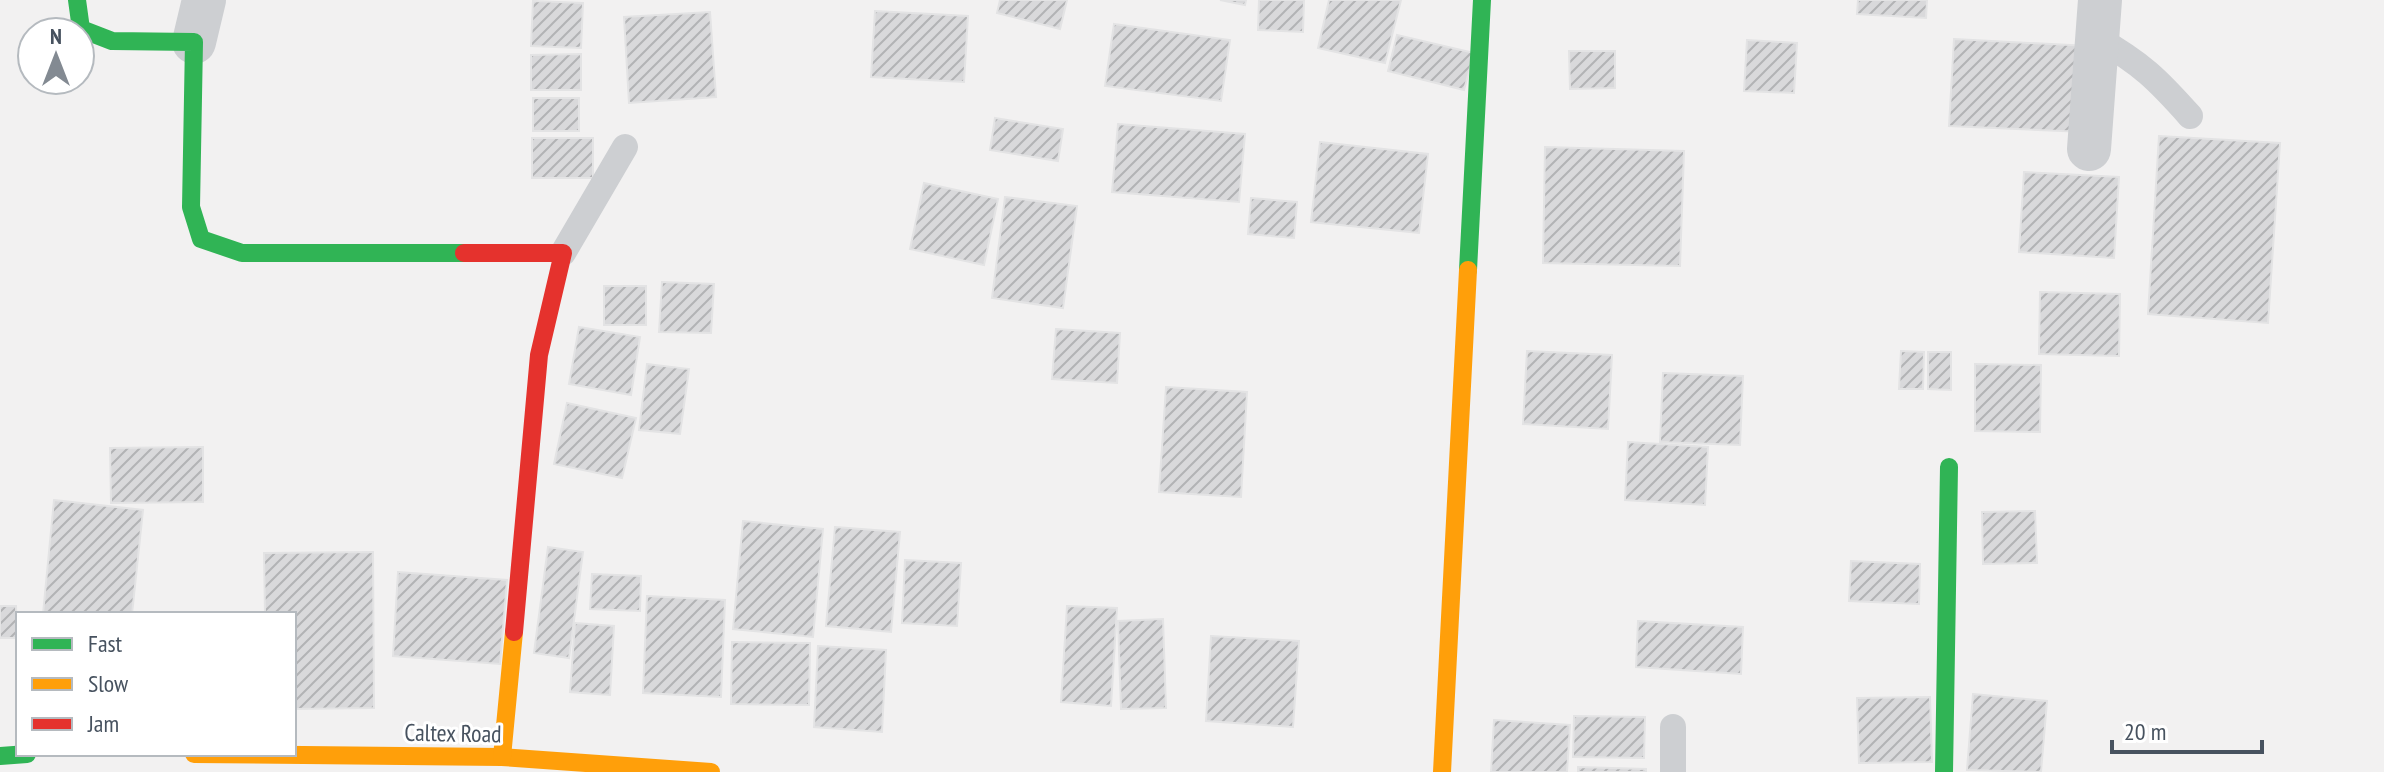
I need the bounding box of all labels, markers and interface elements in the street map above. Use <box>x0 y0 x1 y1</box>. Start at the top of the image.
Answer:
north arrow <box>16 16 96 96</box>
text: N <box>50 22 62 50</box>
legend <box>16 612 296 756</box>
text: Fast <box>88 628 123 659</box>
text: Slow <box>88 668 129 699</box>
scale bar <box>2112 704 2262 754</box>
text: Jam <box>87 708 119 739</box>
text: 20 m <box>2124 716 2166 747</box>
street label: Caltex Road <box>404 717 502 749</box>

